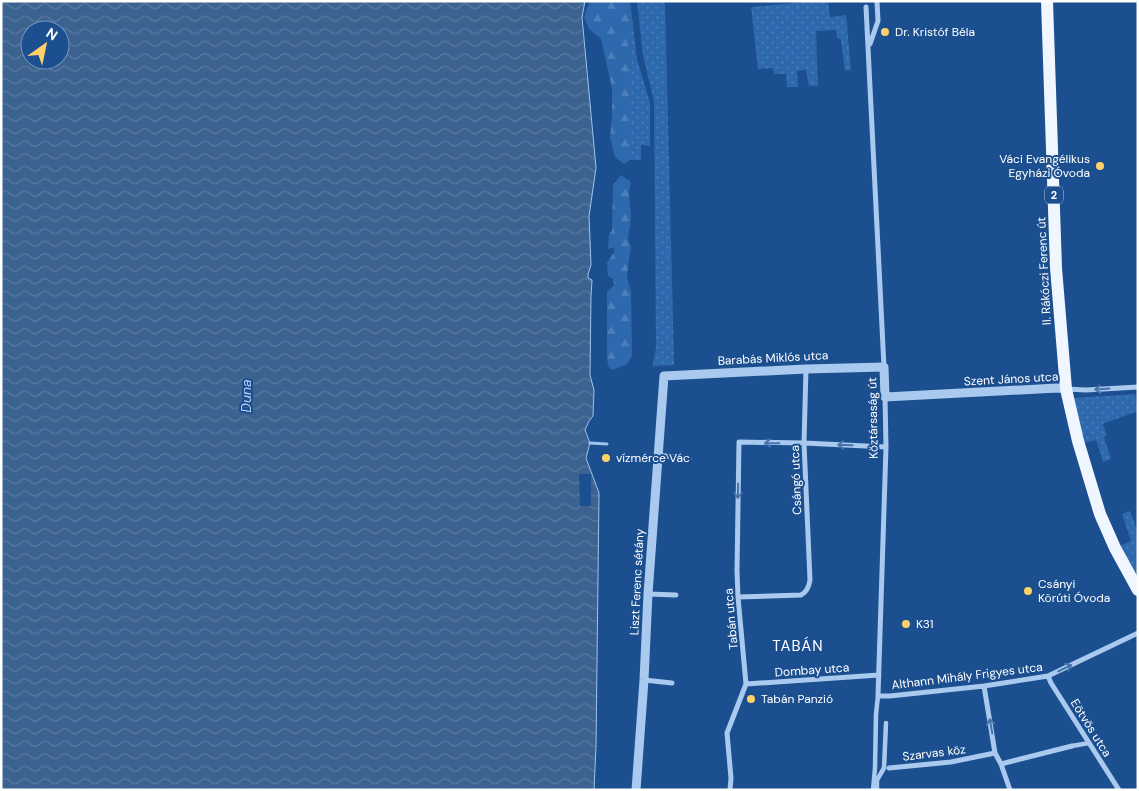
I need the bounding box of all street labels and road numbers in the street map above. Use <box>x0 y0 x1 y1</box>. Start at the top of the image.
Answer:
road number: 2 <box>1045 186 1063 204</box>
street label: II. Rákóczi Ferenc út <box>1033 216 1055 326</box>
street label: Barabás Miklós utca <box>717 347 829 369</box>
street label: Szent János utca <box>963 369 1059 389</box>
street label: Köztársaság út <box>864 377 882 459</box>
street label: Csángó utca <box>787 445 805 515</box>
street label: Liszt Ferenc sétány <box>626 528 648 636</box>
street label: Tabán utca <box>720 588 742 650</box>
street label: Dombay utca <box>774 659 850 681</box>
street label: Althann Mihály Frigyes utca <box>891 659 1043 693</box>
street label: Eötvös utca <box>1067 696 1115 760</box>
street label: Szarvas köz <box>902 741 966 765</box>

